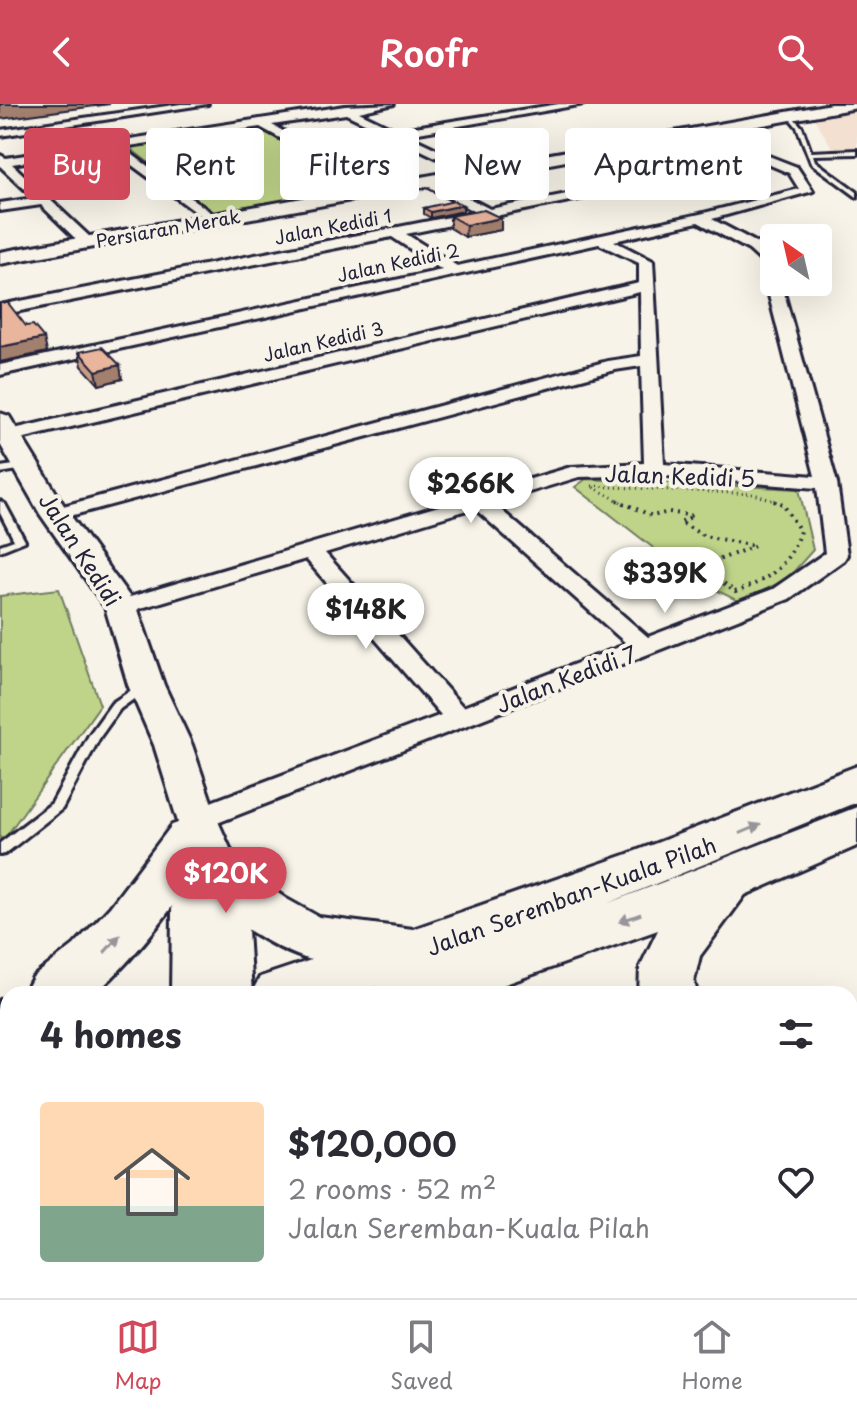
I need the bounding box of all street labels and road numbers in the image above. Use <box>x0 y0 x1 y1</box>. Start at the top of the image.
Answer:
street label: Jalan Kedidi 1 <box>272 201 394 251</box>
street label: Persiaran Merak <box>94 202 242 254</box>
street label: Jalan Kedidi 2 <box>334 236 462 288</box>
street label: Jalan Kedidi 3 <box>260 314 386 368</box>
street label: Jalan Kedidi 5 <box>604 456 756 494</box>
street label: Jalan Kedidi <box>32 486 130 612</box>
street label: Jalan Kedidi 7 <box>491 636 641 720</box>
street label: Jalan Seremban-Kuala Pilah <box>422 827 720 963</box>

